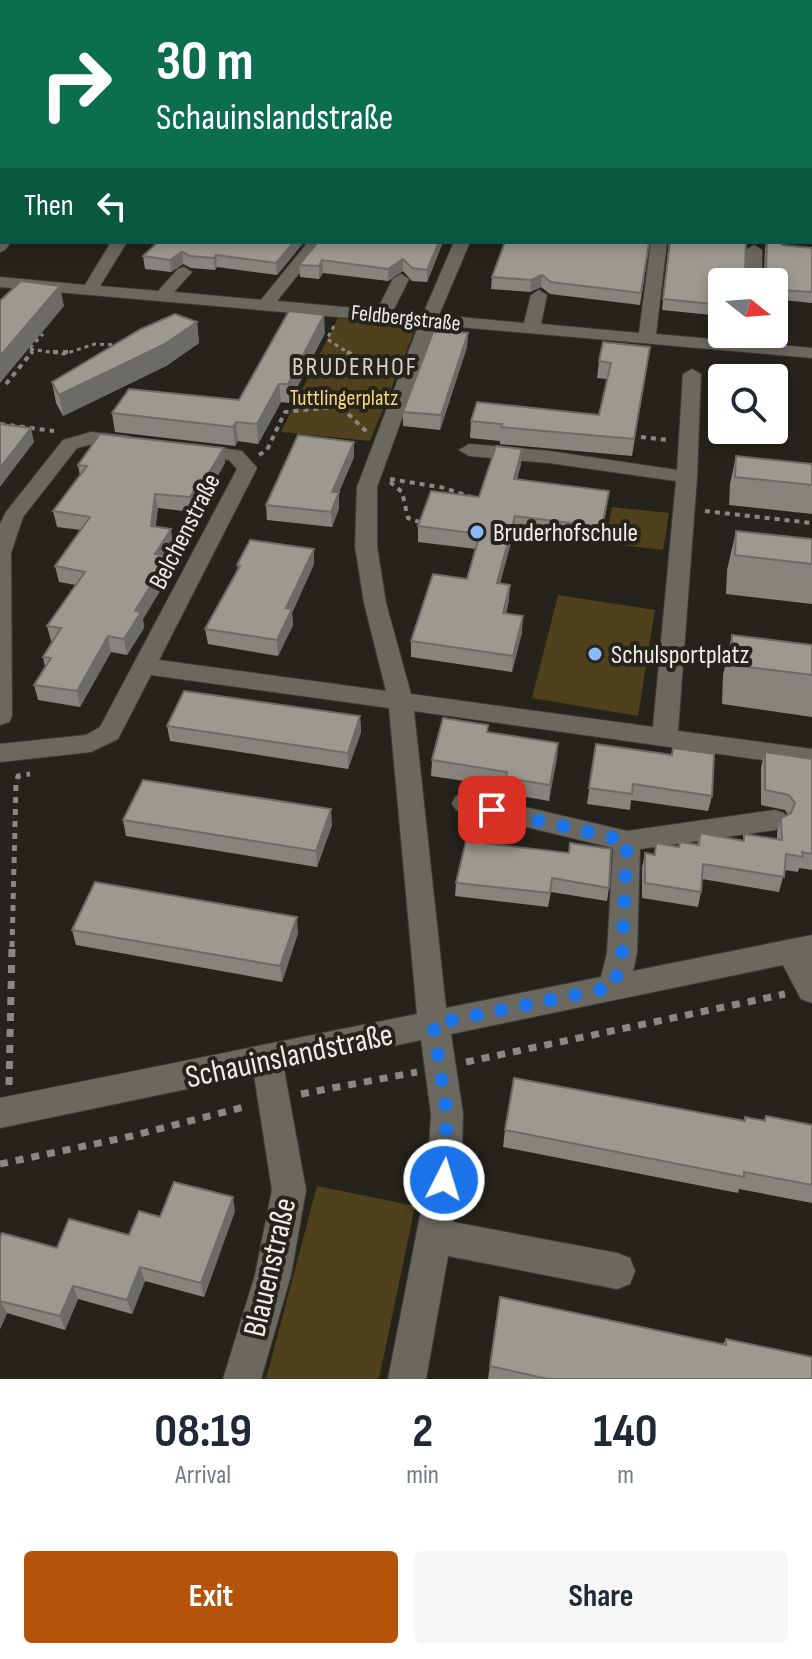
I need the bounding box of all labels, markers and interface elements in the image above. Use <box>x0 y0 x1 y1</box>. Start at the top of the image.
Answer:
text: 30 m <box>156 29 254 96</box>
icon: right <box>24 32 128 136</box>
text: Schauinslandstraße <box>156 97 393 140</box>
icon: left <box>90 184 134 228</box>
text: Then <box>24 188 74 224</box>
north arrow <box>708 268 788 348</box>
map controls <box>708 268 788 444</box>
street label: Feldbergstraße <box>350 299 462 338</box>
district label: BRUDERHOF <box>292 352 418 383</box>
button: search <box>708 364 788 444</box>
park label: Tuttlingerplatz <box>290 385 398 412</box>
street label: Belchenstraße <box>143 469 228 595</box>
place label: Bruderhofschule <box>493 518 638 549</box>
marker: Bruderhofschule <box>468 523 486 541</box>
place label: Schulsportplatz <box>611 640 749 671</box>
marker: Schulsportplatz <box>586 645 604 663</box>
pin <box>458 776 526 844</box>
icon: arrive <box>470 788 514 832</box>
street label: Schauinslandstraße <box>182 1015 397 1097</box>
position arrow <box>402 1138 486 1222</box>
street label: Blauenstraße <box>236 1194 305 1340</box>
text: 08:19 <box>154 1403 252 1460</box>
text: 2 <box>412 1403 433 1460</box>
text: 140 <box>593 1403 658 1460</box>
text: Arrival <box>175 1460 231 1491</box>
text: min <box>406 1460 439 1491</box>
text: m <box>617 1460 634 1491</box>
button: Exit <box>24 1551 398 1643</box>
button: Share <box>414 1551 788 1643</box>

